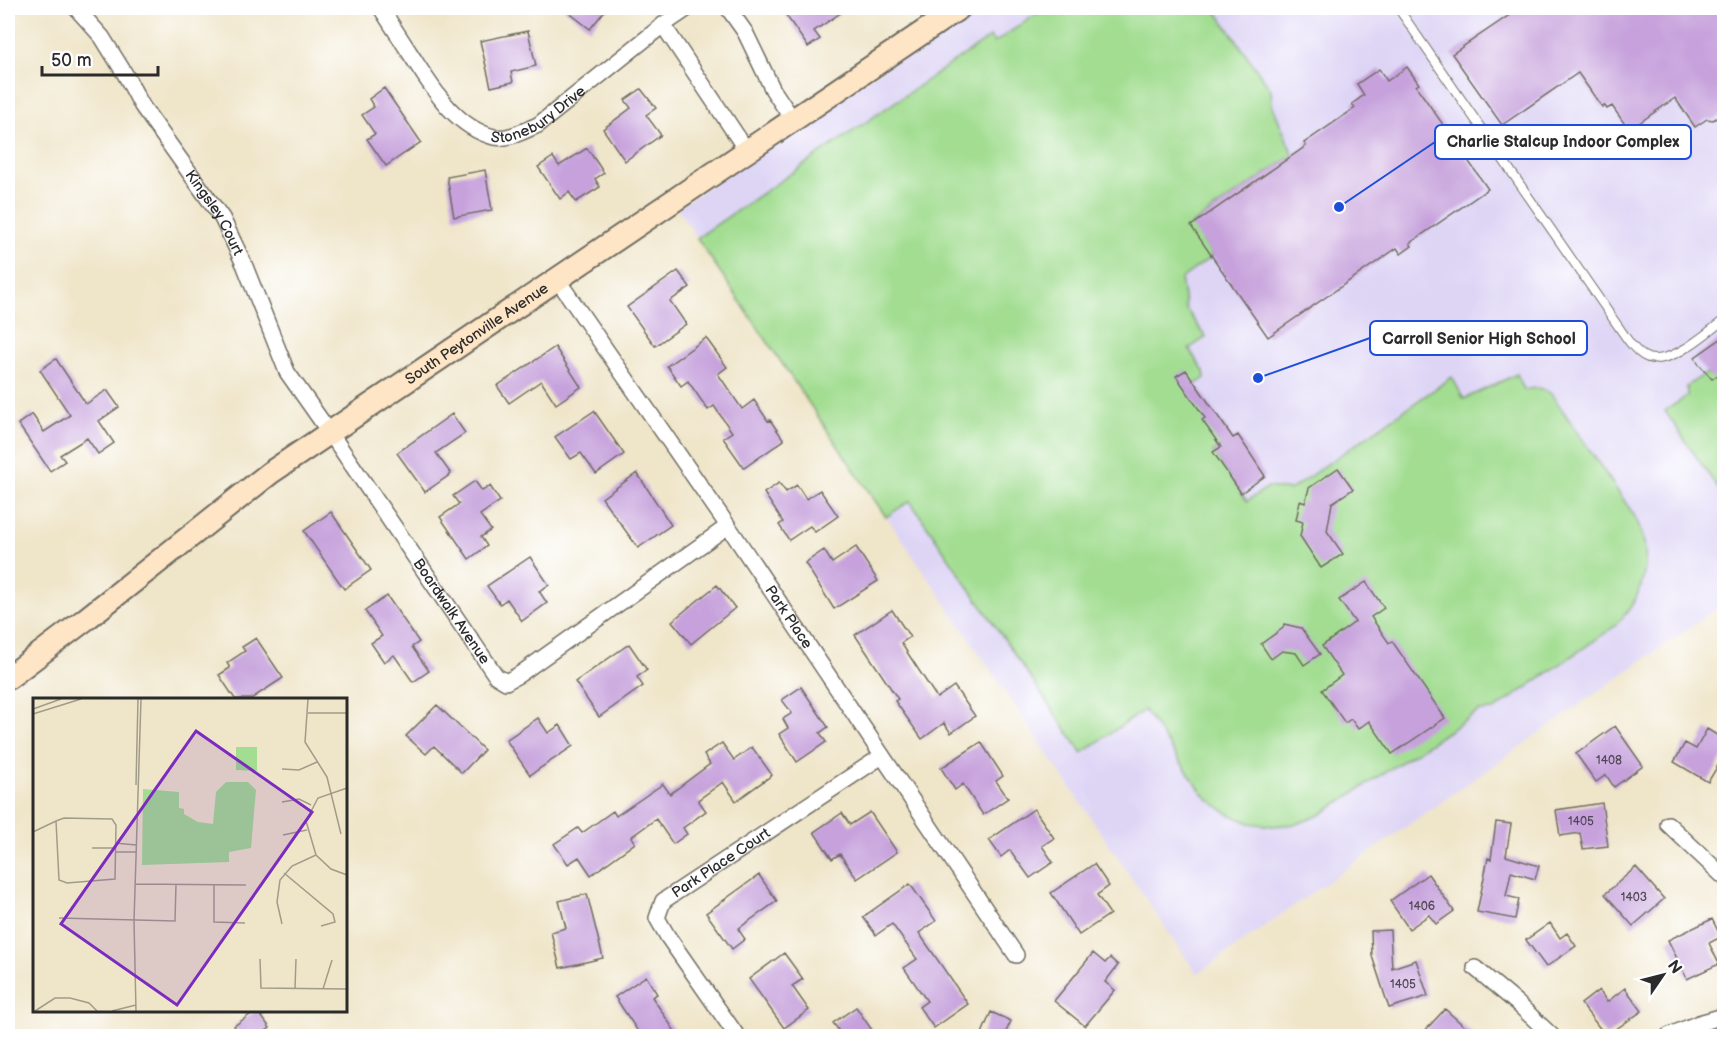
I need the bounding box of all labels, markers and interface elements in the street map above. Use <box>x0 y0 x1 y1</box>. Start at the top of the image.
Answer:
scale bar <box>42 39 158 77</box>
text: 50 m <box>51 50 92 71</box>
street label: Stonebury Drive <box>490 82 590 148</box>
callout: Charlie Stalcup Indoor Complex <box>1435 125 1691 159</box>
text: Charlie Stalcup Indoor Complex <box>1447 133 1679 152</box>
street label: Kingsley Court <box>181 166 248 259</box>
street label: South Peytonville Avenue <box>402 279 552 389</box>
callout: Carroll Senior High School <box>1370 321 1587 355</box>
text: Carroll Senior High School <box>1382 330 1576 349</box>
street label: Boardwalk Avenue <box>408 555 494 668</box>
street label: Park Place <box>761 582 817 653</box>
inset map <box>33 698 346 1011</box>
house number: 1408 <box>1596 753 1622 768</box>
house number: 1405 <box>1568 814 1594 829</box>
street label: Park Place Court <box>668 824 774 903</box>
house number: 1403 <box>1621 890 1647 905</box>
house number: 1406 <box>1409 899 1435 914</box>
north arrow <box>1633 945 1693 1005</box>
text: N <box>1663 957 1685 978</box>
house number: 1405 <box>1390 977 1416 992</box>

